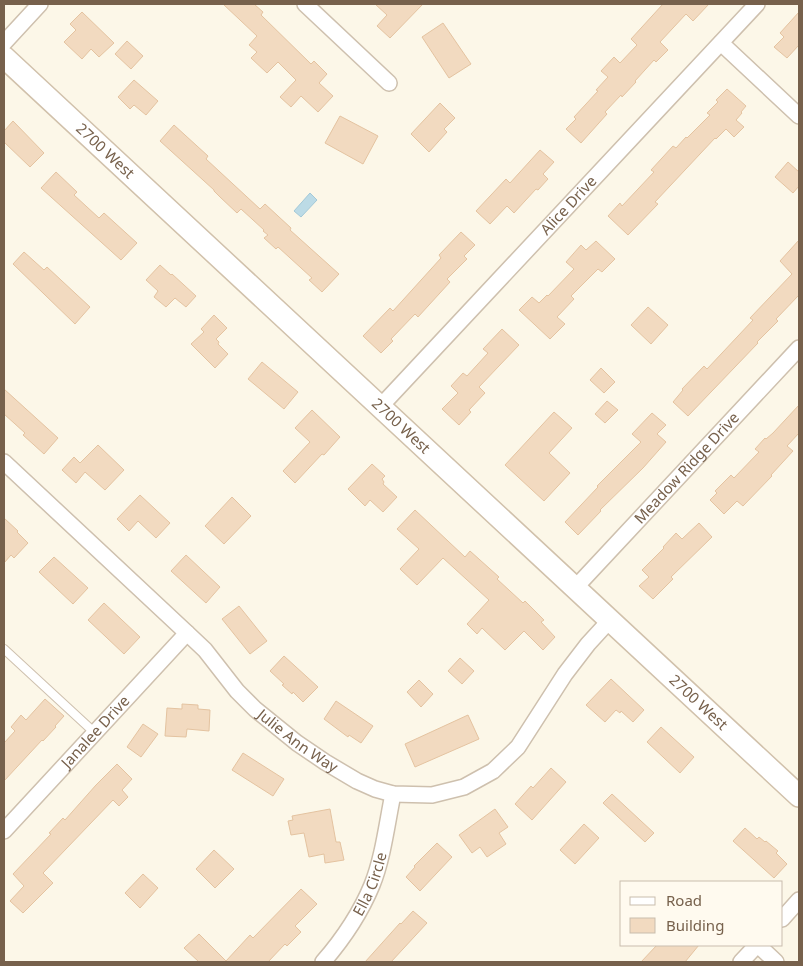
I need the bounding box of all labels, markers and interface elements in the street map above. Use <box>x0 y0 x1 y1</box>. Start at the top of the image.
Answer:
street label: 2700 West <box>72 118 140 183</box>
street label: Alice Drive <box>535 171 600 239</box>
street label: 2700 West <box>368 393 436 458</box>
street label: Meadow Ridge Drive <box>629 407 743 527</box>
street label: 2700 West <box>665 670 733 734</box>
street label: Janalee Drive <box>55 691 133 773</box>
street label: Julie Ann Way <box>252 703 342 777</box>
street label: Ella Circle <box>348 850 391 919</box>
legend <box>620 881 783 946</box>
text: Road <box>666 890 702 910</box>
text: Building <box>666 915 724 935</box>

